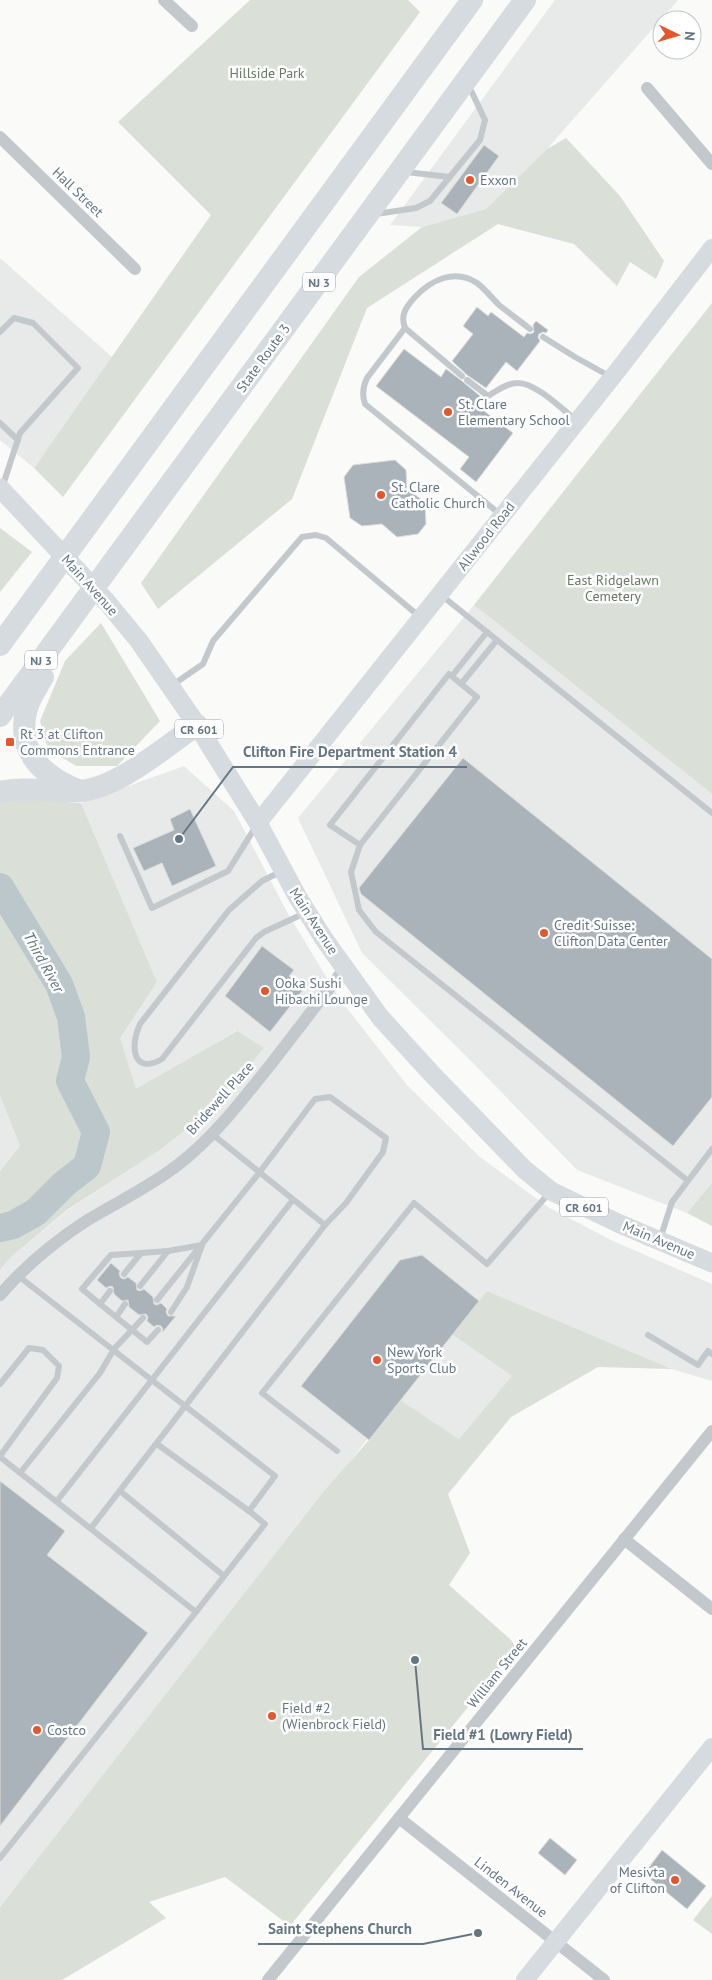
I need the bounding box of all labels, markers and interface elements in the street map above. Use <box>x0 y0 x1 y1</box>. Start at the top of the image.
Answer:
north arrow <box>652 10 702 60</box>
text: N <box>681 31 699 42</box>
park label: Hillside Park <box>229 64 305 82</box>
street label: Hall Street <box>49 163 107 221</box>
place label: Exxon <box>480 171 517 189</box>
marker: Exxon <box>464 174 476 186</box>
road number: NJ 3 <box>303 272 335 292</box>
street label: State Route 3 <box>232 320 294 396</box>
place label: St. Clare Elementary School <box>458 395 570 429</box>
marker: St. Clare Elementary School <box>442 406 454 418</box>
place label: St. Clare Catholic Church <box>391 478 485 512</box>
marker: St. Clare Catholic Church <box>375 489 387 501</box>
street label: Allwood Road <box>454 498 518 574</box>
street label: Main Avenue <box>58 551 122 619</box>
park label: East Ridgelawn Cemetery <box>567 571 659 605</box>
road number: NJ 3 <box>25 650 57 670</box>
road number: CR 601 <box>175 720 223 739</box>
place label: Rt 3 at Clifton Commons Entrance <box>20 725 135 759</box>
marker: Rt 3 at Clifton Commons Entrance <box>4 736 16 748</box>
callout: Clifton Fire Department Station 4 <box>233 737 467 767</box>
text: Clifton Fire Department Station 4 <box>243 742 458 761</box>
street label: Main Avenue <box>286 884 342 958</box>
place label: Credit Suisse: Clifton Data Center <box>554 916 668 950</box>
marker: Credit Suisse: Clifton Data Center <box>538 927 550 939</box>
water label: Third River <box>20 928 69 997</box>
place label: Ooka Sushi Hibachi Lounge <box>275 974 368 1008</box>
marker: Ooka Sushi Hibachi Lounge <box>259 985 271 997</box>
street label: Bridewell Place <box>182 1058 258 1138</box>
road number: CR 601 <box>560 1198 608 1216</box>
street label: Main Avenue <box>620 1217 698 1263</box>
place label: New York Sports Club <box>387 1343 456 1377</box>
marker: New York Sports Club <box>371 1354 383 1366</box>
street label: William Street <box>463 1634 531 1712</box>
place label: Field #2 (Wienbrock Field) <box>282 1699 386 1733</box>
marker: Field #2 (Wienbrock Field) <box>266 1710 278 1722</box>
callout: Field #1 (Lowry Field) <box>423 1719 583 1749</box>
place label: Costco <box>47 1721 86 1739</box>
marker: Costco <box>31 1724 43 1736</box>
text: Field #1 (Lowry Field) <box>433 1725 573 1744</box>
street label: Linden Avenue <box>471 1853 551 1921</box>
place label: Mesivta of Clifton <box>610 1863 665 1897</box>
marker: Mesivta of Clifton <box>669 1874 681 1886</box>
callout: Saint Stephens Church <box>258 1914 423 1944</box>
text: Saint Stephens Church <box>268 1919 412 1938</box>

